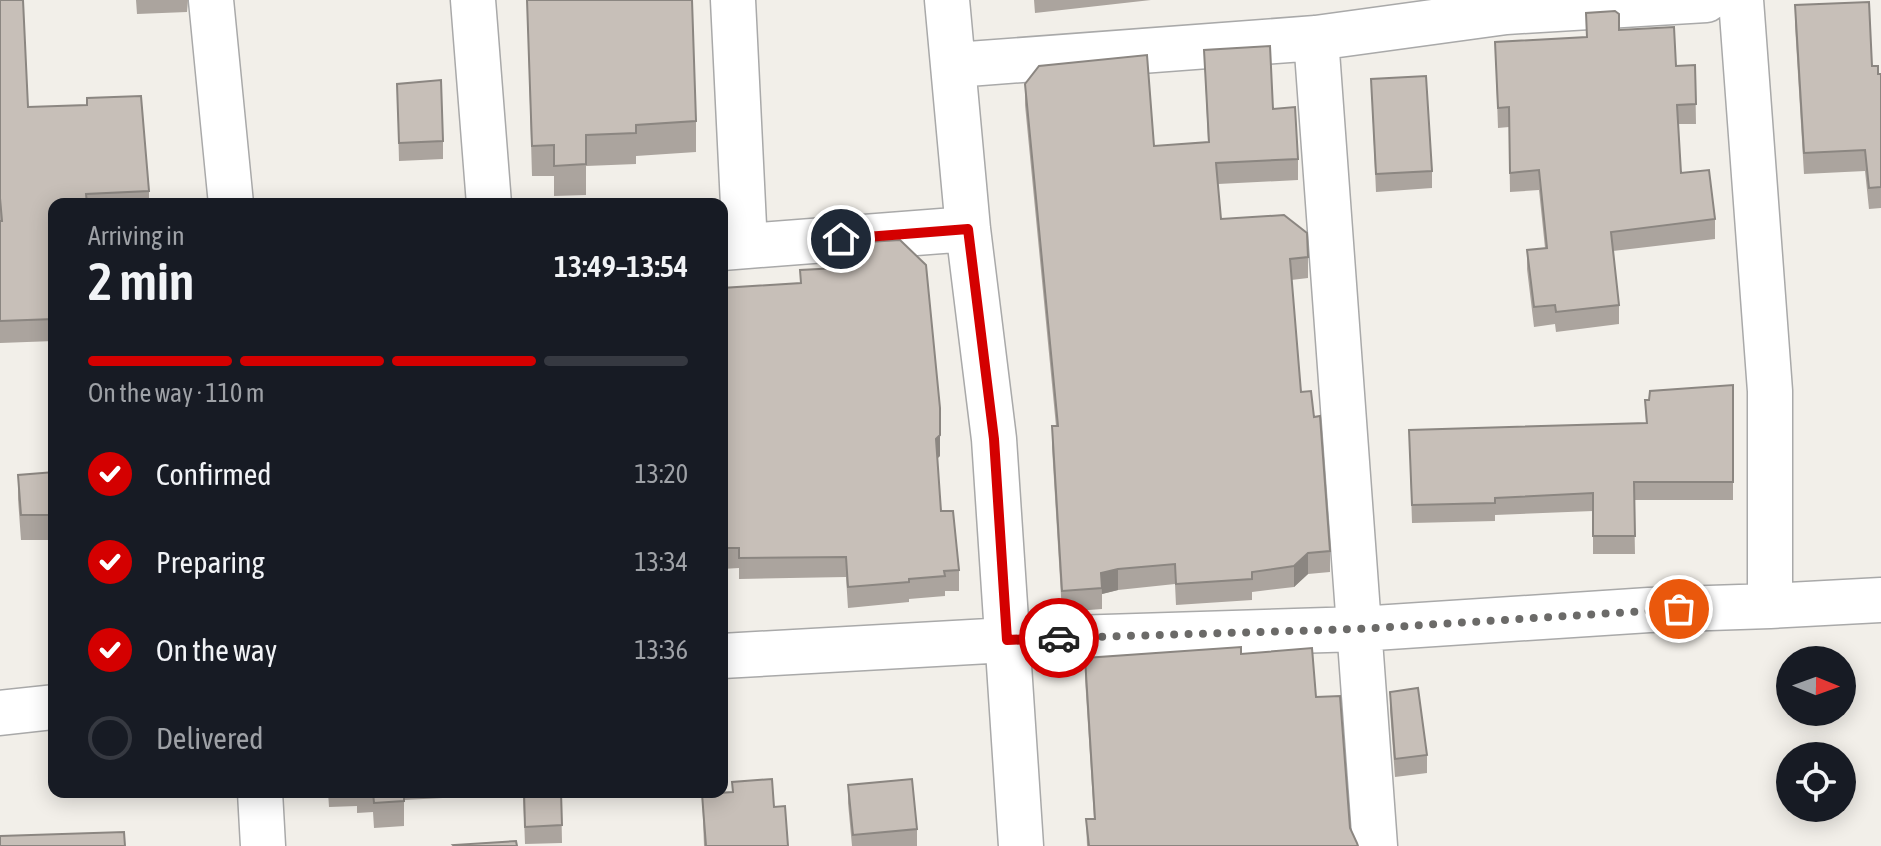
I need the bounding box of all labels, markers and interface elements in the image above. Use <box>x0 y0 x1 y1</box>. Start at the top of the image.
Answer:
pin <box>807 205 875 273</box>
icon: home <box>819 217 863 261</box>
text: Arriving in <box>88 221 185 251</box>
text: 13:49–13:54 <box>554 249 688 283</box>
text: 2 min <box>88 251 194 311</box>
text: On the way · 110 m <box>88 378 265 408</box>
icon: check <box>88 452 132 496</box>
text: Confirmed <box>156 457 271 491</box>
text: 13:20 <box>634 459 688 489</box>
icon: check <box>88 540 132 584</box>
text: Preparing <box>156 545 265 579</box>
text: 13:34 <box>634 547 688 577</box>
pin <box>1645 575 1713 643</box>
icon: bag <box>1657 587 1701 631</box>
courier <box>1019 598 1099 678</box>
icon: car <box>1037 616 1081 660</box>
icon: check <box>88 628 132 672</box>
text: On the way <box>156 633 277 667</box>
text: 13:36 <box>634 635 688 665</box>
north arrow <box>1776 646 1856 726</box>
map controls <box>1776 646 1856 822</box>
text: Delivered <box>156 721 264 755</box>
button: locate <box>1776 742 1856 822</box>

